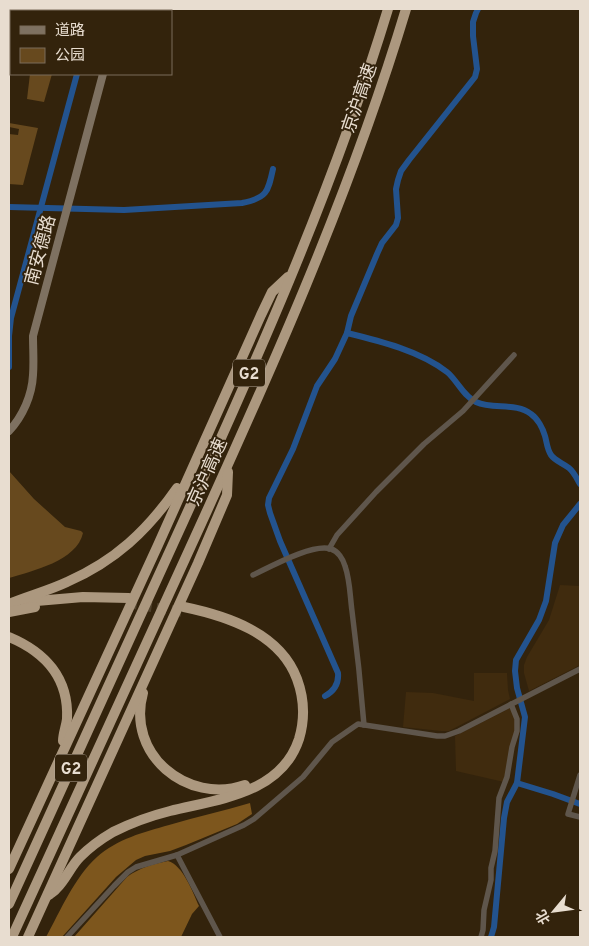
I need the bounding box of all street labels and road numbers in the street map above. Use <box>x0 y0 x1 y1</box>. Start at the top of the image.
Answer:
street label: 京沪高速 <box>338 61 383 136</box>
street label: 南安德路 <box>21 213 62 288</box>
road number: G2 <box>233 359 265 386</box>
street label: 京沪高速 <box>183 435 234 510</box>
road number: G2 <box>55 754 87 781</box>

